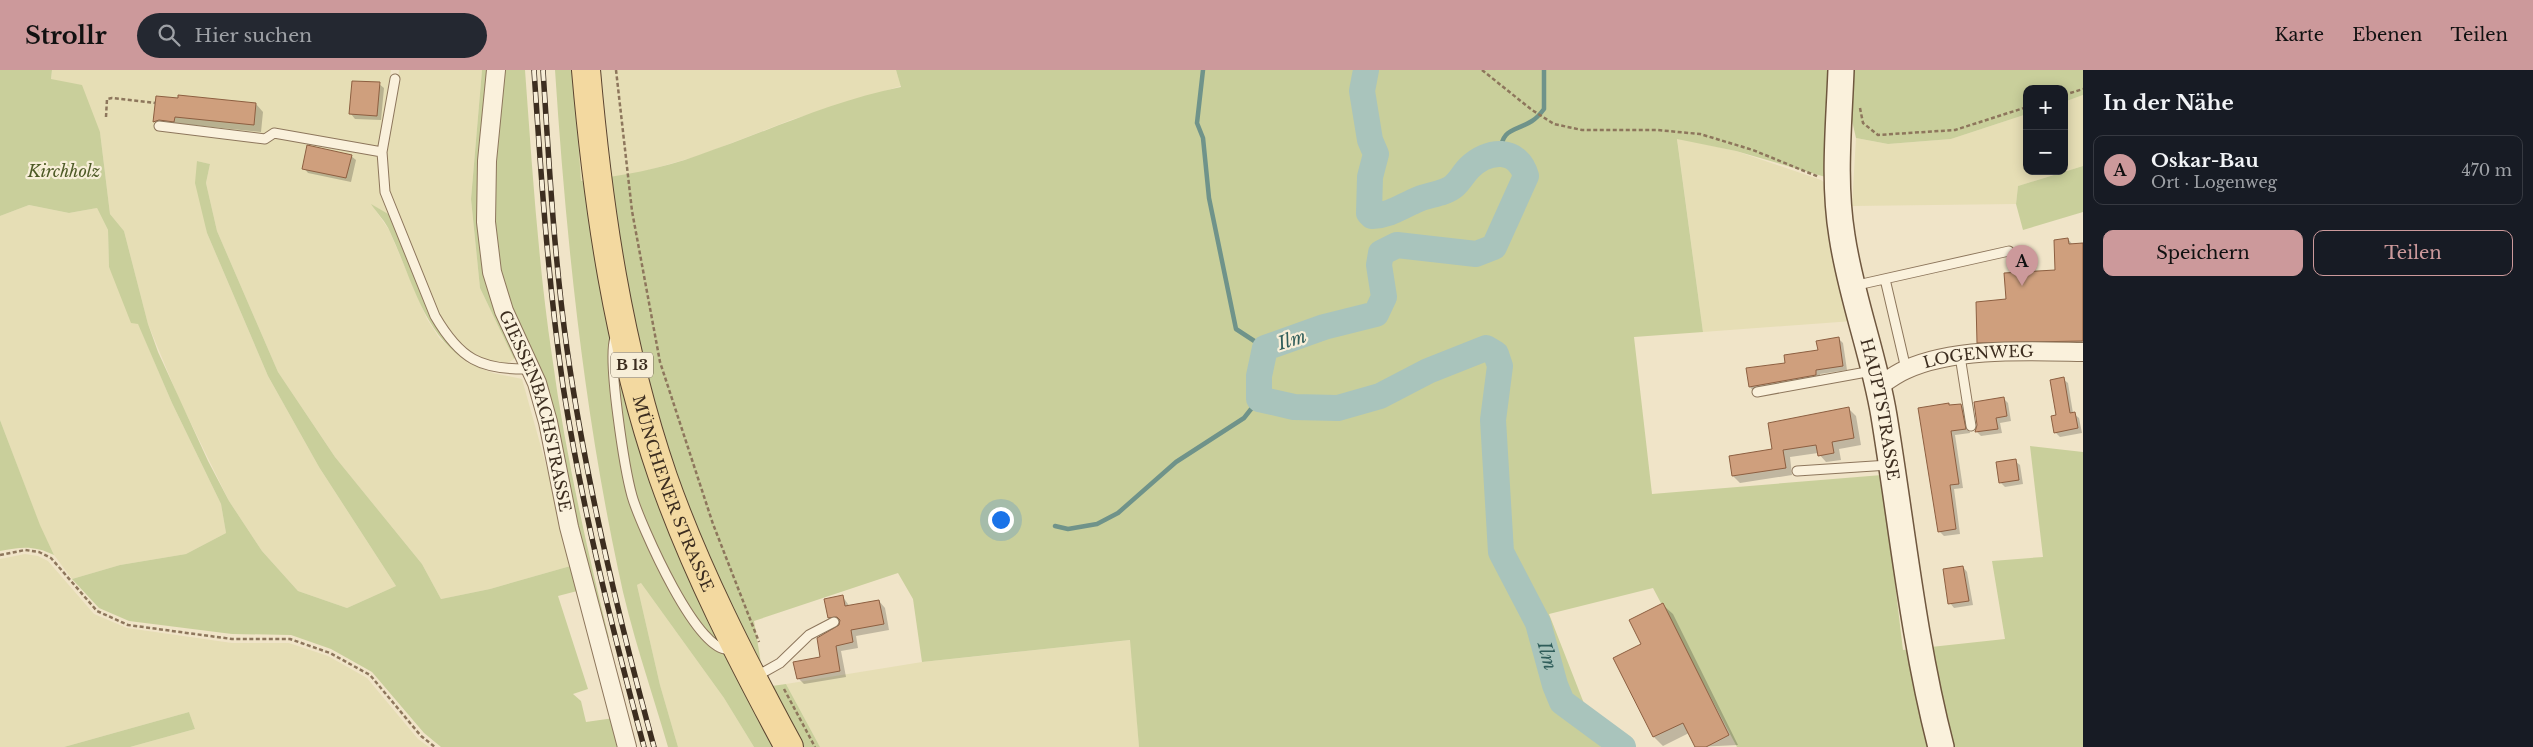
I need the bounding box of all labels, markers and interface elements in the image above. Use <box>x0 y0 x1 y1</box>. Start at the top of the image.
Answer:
search box <box>137 13 487 58</box>
text: Strollr <box>25 21 107 50</box>
icon: search <box>155 21 183 49</box>
text: Hier suchen <box>195 24 312 47</box>
text: Karte <box>2274 24 2324 46</box>
text: Ebenen <box>2352 24 2422 46</box>
text: Teilen <box>2450 24 2508 46</box>
map controls <box>2023 85 2068 175</box>
button: + <box>2023 85 2068 130</box>
text: In der Nähe <box>2103 90 2234 116</box>
button: − <box>2023 130 2068 175</box>
text: Oskar-Bau <box>2151 149 2259 172</box>
text: A <box>2114 160 2126 180</box>
text: 470 m <box>2461 160 2512 180</box>
park label: Kirchholz <box>27 161 100 181</box>
text: Ort · Logenweg <box>2151 172 2277 192</box>
button: Speichern <box>2103 230 2303 276</box>
button: Teilen <box>2313 230 2513 276</box>
pin: A <box>2006 245 2038 286</box>
street label: GIESSENBACHSTRASSE <box>495 307 576 513</box>
water label: Ilm <box>1274 325 1309 355</box>
street label: HAUPTSTRASSE <box>1856 336 1904 482</box>
street label: LOGENWEG <box>1921 341 2034 372</box>
road number: B 13 <box>611 352 653 378</box>
street label: MÜNCHENER STRASSE <box>629 393 718 595</box>
your location <box>988 507 1014 533</box>
water label: Ilm <box>1532 638 1561 673</box>

